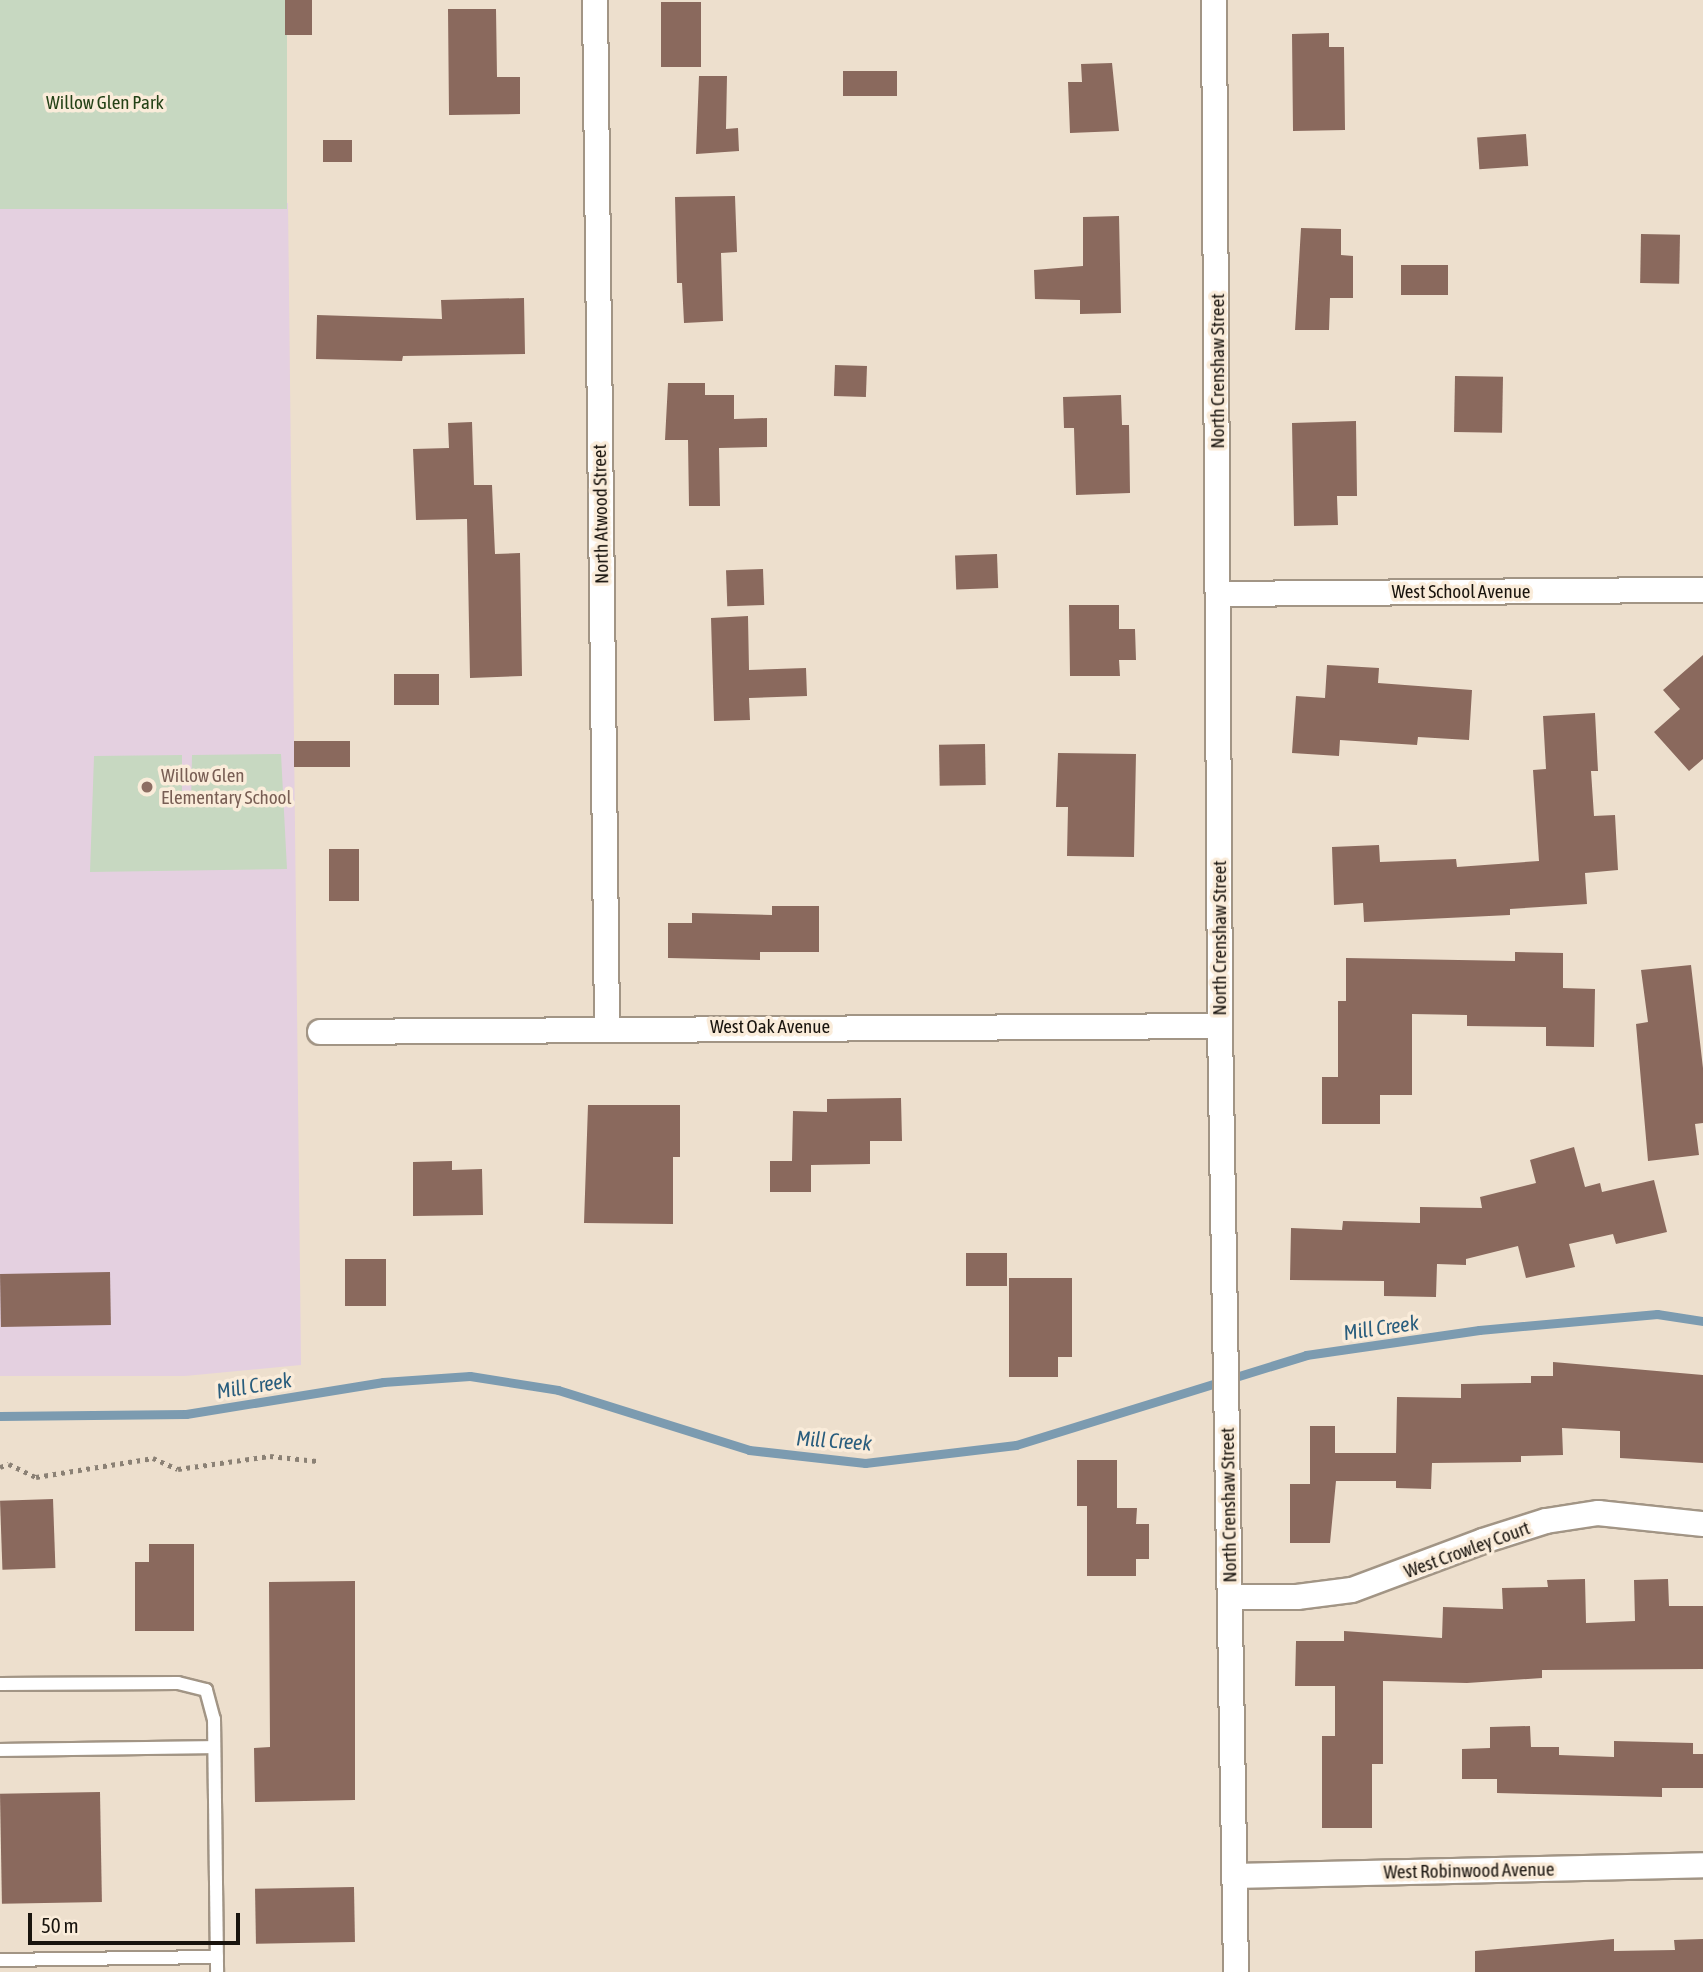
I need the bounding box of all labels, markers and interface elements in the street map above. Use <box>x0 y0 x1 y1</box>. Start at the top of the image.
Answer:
park label: Willow Glen Park <box>46 92 164 114</box>
street label: North Crenshaw Street <box>1207 293 1229 449</box>
street label: North Atwood Street <box>588 444 614 584</box>
street label: West School Avenue <box>1392 581 1530 603</box>
place label: Willow Glen Elementary School <box>161 765 292 809</box>
marker: Willow Glen Elementary School <box>139 779 155 795</box>
street label: North Crenshaw Street <box>1209 860 1231 1016</box>
street label: West Oak Avenue <box>710 1016 830 1038</box>
water label: Mill Creek <box>1342 1309 1420 1345</box>
water label: Mill Creek <box>215 1367 293 1403</box>
water label: Mill Creek <box>795 1425 873 1455</box>
street label: North Crenshaw Street <box>1216 1427 1242 1583</box>
street label: West Crowley Court <box>1401 1517 1533 1583</box>
street label: West Robinwood Avenue <box>1383 1858 1555 1884</box>
scale bar <box>32 1898 243 1942</box>
text: 50 m <box>41 1913 79 1937</box>

